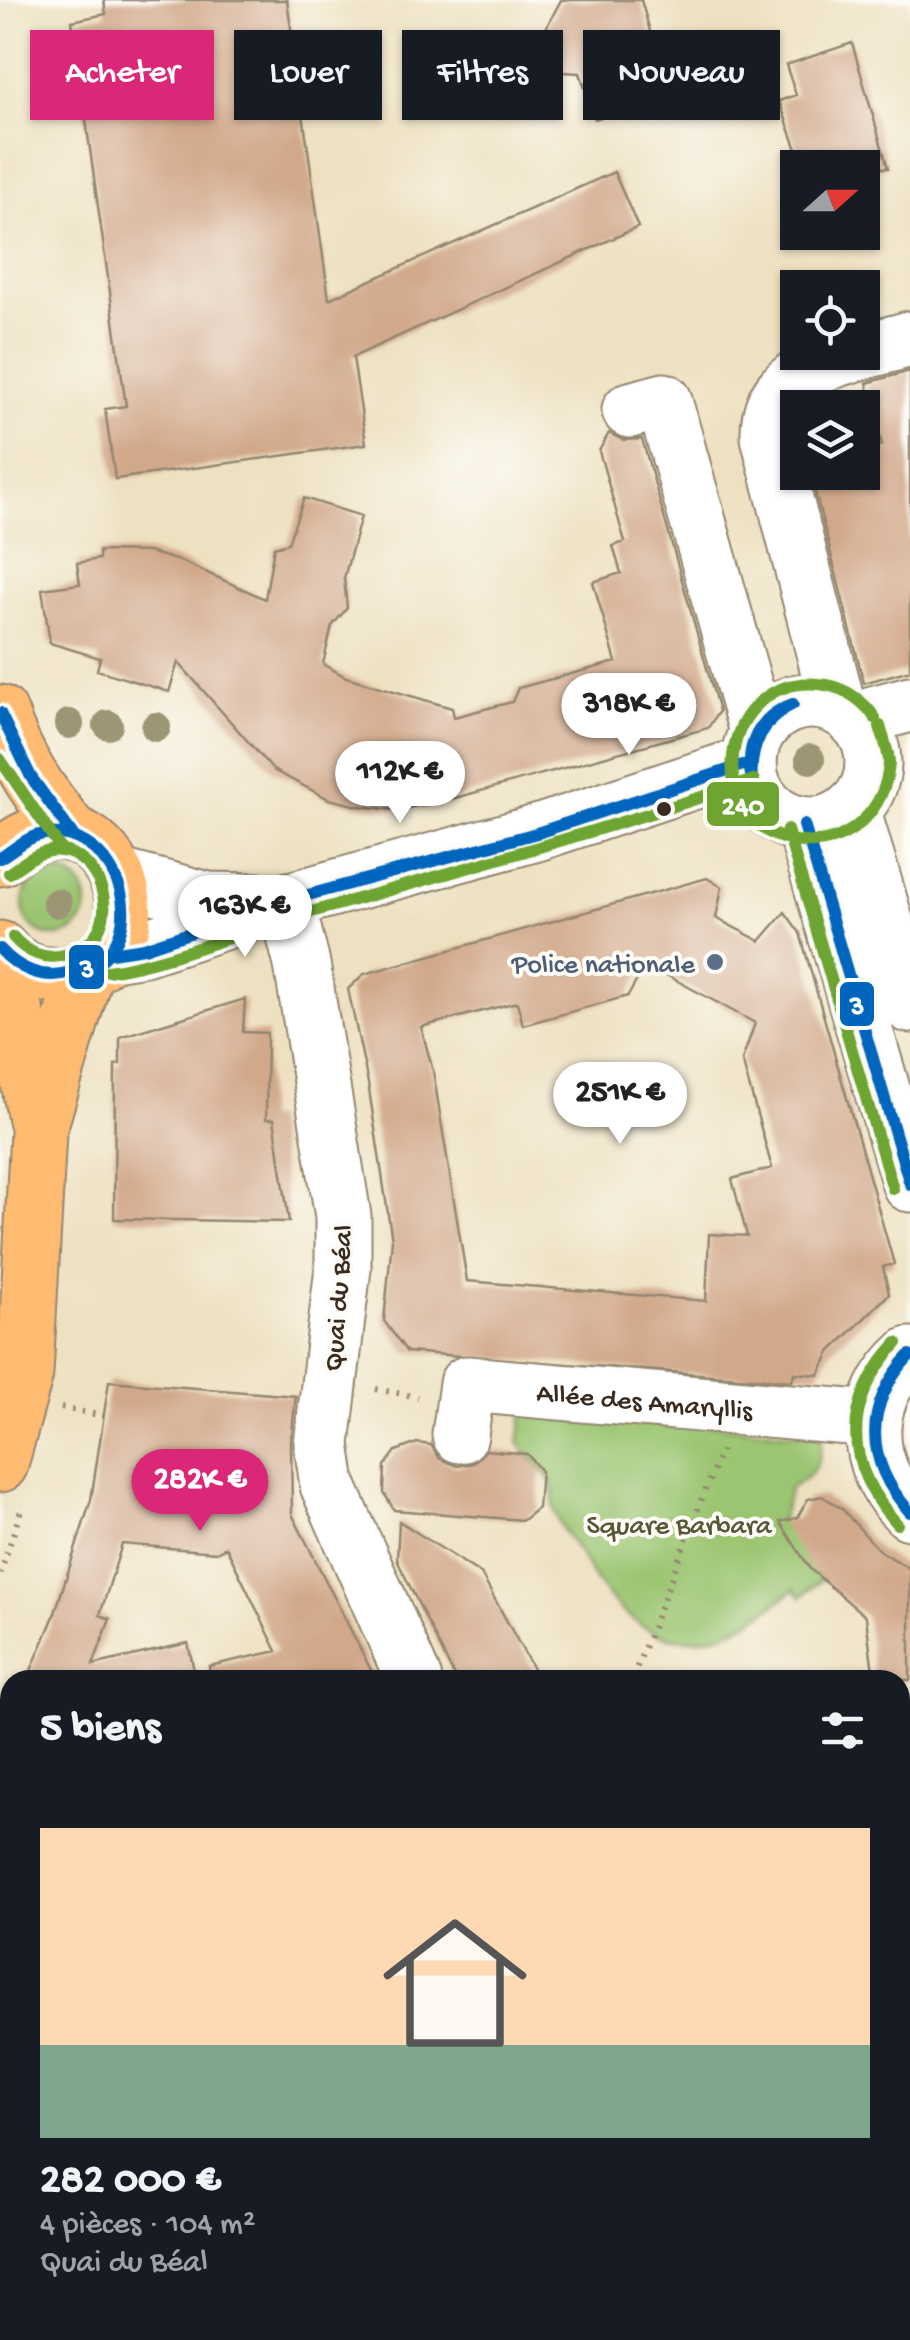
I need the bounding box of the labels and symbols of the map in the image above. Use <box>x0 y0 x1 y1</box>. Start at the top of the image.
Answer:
north arrow <box>780 150 880 250</box>
pin: 318K € <box>548 673 710 758</box>
pin: 112K € <box>319 741 481 826</box>
line badge: 240 <box>705 780 781 828</box>
text: 240 <box>722 792 765 825</box>
unlabelled marker <box>654 799 674 819</box>
pin: 163K € <box>164 875 326 960</box>
line badge: 3 <box>67 943 106 991</box>
place label: Police nationale <box>511 950 696 983</box>
marker: Police nationale <box>704 951 726 973</box>
text: 3 <box>79 955 94 988</box>
line badge: 3 <box>838 980 876 1028</box>
text: 3 <box>849 992 864 1025</box>
pin: 251K € <box>539 1062 701 1147</box>
street label: Quai du Béal <box>319 1224 362 1373</box>
street label: Allée des Amaryllis <box>535 1378 754 1430</box>
pin: 282K € <box>119 1449 281 1534</box>
park label: Square Barbara <box>587 1511 773 1544</box>

